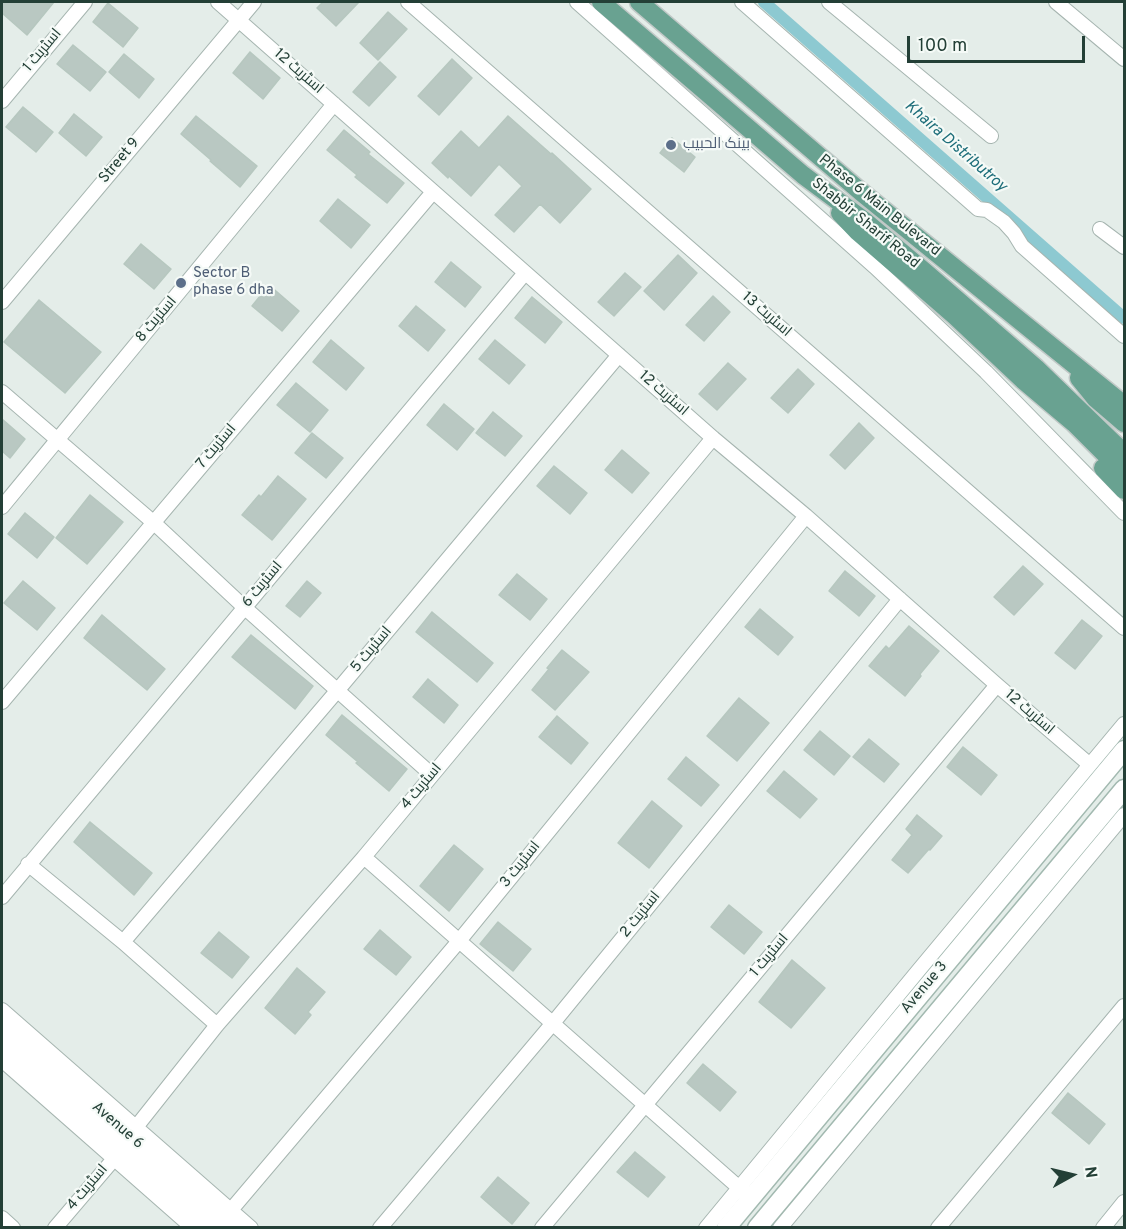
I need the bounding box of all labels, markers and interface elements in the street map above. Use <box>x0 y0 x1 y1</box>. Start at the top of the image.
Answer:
scale bar <box>910 24 1088 62</box>
street label: اسٹریٹ 1 <box>20 26 66 76</box>
text: 100 m <box>918 35 967 58</box>
street label: اسٹریٹ 12 <box>269 46 327 98</box>
water label: Khaira Distributroy <box>900 97 1010 197</box>
street label: Street 9 <box>96 135 144 187</box>
place label: بينک الحبيب <box>683 136 750 154</box>
marker: بينک الحبيب <box>664 138 678 152</box>
street label: Phase 6 Main Bulevard <box>814 151 944 261</box>
street label: Shabbir Sharif Road <box>807 175 923 273</box>
place label: Sector B phase 6 dha <box>193 265 274 300</box>
marker: Sector B phase 6 dha <box>174 276 188 290</box>
street label: اسٹریٹ 13 <box>738 289 794 341</box>
street label: اسٹریٹ 8 <box>133 293 181 347</box>
street label: اسٹریٹ 12 <box>634 368 692 420</box>
street label: اسٹریٹ 7 <box>193 421 241 473</box>
street label: اسٹریٹ 6 <box>239 558 287 612</box>
street label: اسٹریٹ 5 <box>348 623 396 677</box>
street label: اسٹریٹ 12 <box>1000 687 1058 739</box>
street label: اسٹریٹ 4 <box>398 760 446 814</box>
street label: اسٹریٹ 3 <box>497 838 545 892</box>
street label: اسٹریٹ 2 <box>617 888 665 942</box>
street label: اسٹریٹ 1 <box>747 931 793 981</box>
street label: Avenue 3 <box>898 958 952 1018</box>
street label: Avenue 6 <box>87 1099 147 1153</box>
north arrow <box>1042 1145 1102 1205</box>
street label: اسٹریٹ 4 <box>64 1161 112 1215</box>
text: N <box>1079 1165 1101 1180</box>

